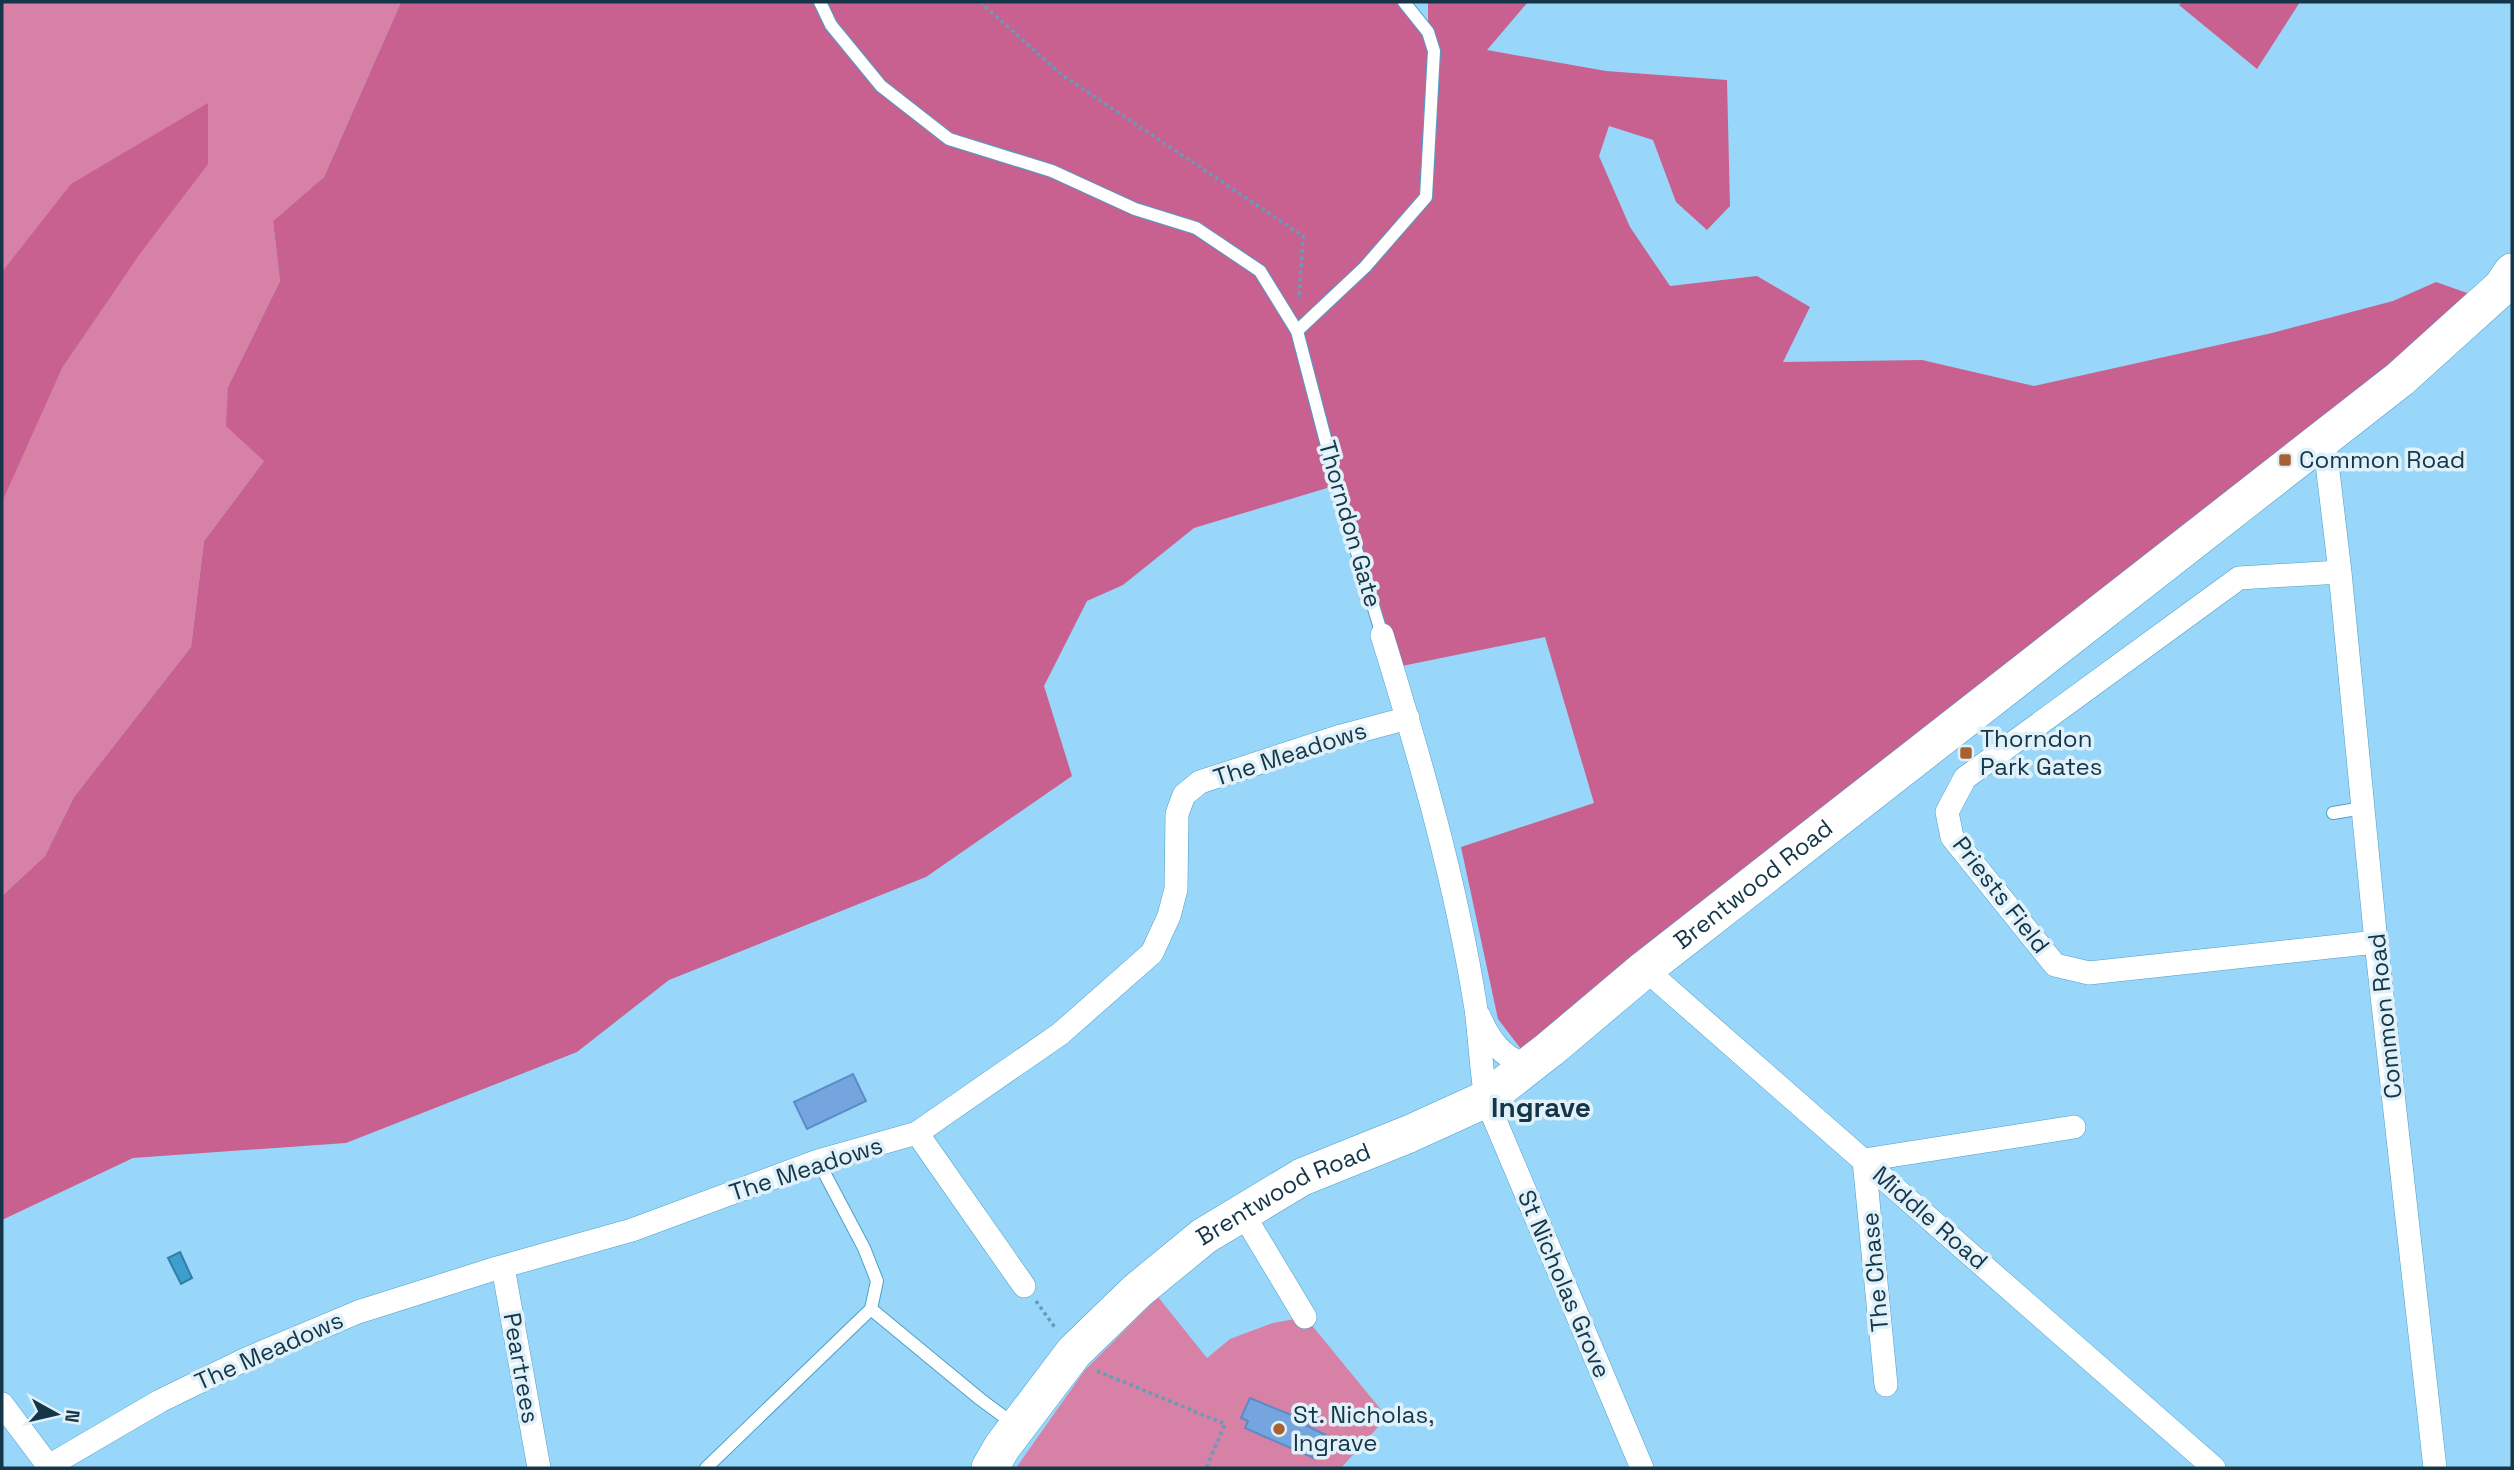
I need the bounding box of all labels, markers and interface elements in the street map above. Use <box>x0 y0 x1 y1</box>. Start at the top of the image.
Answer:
street label: Thorndon Gate <box>1312 437 1389 611</box>
place label: Common Road <box>2299 444 2465 475</box>
marker: Common Road <box>2277 452 2293 468</box>
street label: The Meadows <box>1209 714 1370 793</box>
place label: Thorndon Park Gates <box>1980 723 2102 782</box>
marker: Thorndon Park Gates <box>1958 745 1974 761</box>
street label: Brentwood Road <box>1667 812 1839 956</box>
street label: Priests Field <box>1946 830 2057 959</box>
street label: Common Road <box>2360 932 2409 1100</box>
district label: Ingrave <box>1491 1089 1591 1125</box>
street label: The Meadows <box>725 1129 886 1208</box>
street label: Brentwood Road <box>1190 1135 1375 1252</box>
street label: Middle Road <box>1866 1159 1994 1276</box>
street label: St Nicholas Grove <box>1511 1185 1618 1383</box>
street label: The Chase <box>1854 1211 1895 1333</box>
street label: The Meadows <box>190 1304 348 1397</box>
street label: Peartrees <box>497 1310 546 1426</box>
north arrow <box>21 1379 91 1449</box>
place label: St. Nicholas, Ingrave <box>1293 1399 1434 1458</box>
text: N <box>59 1408 86 1424</box>
marker: St. Nicholas, Ingrave <box>1271 1421 1287 1437</box>

